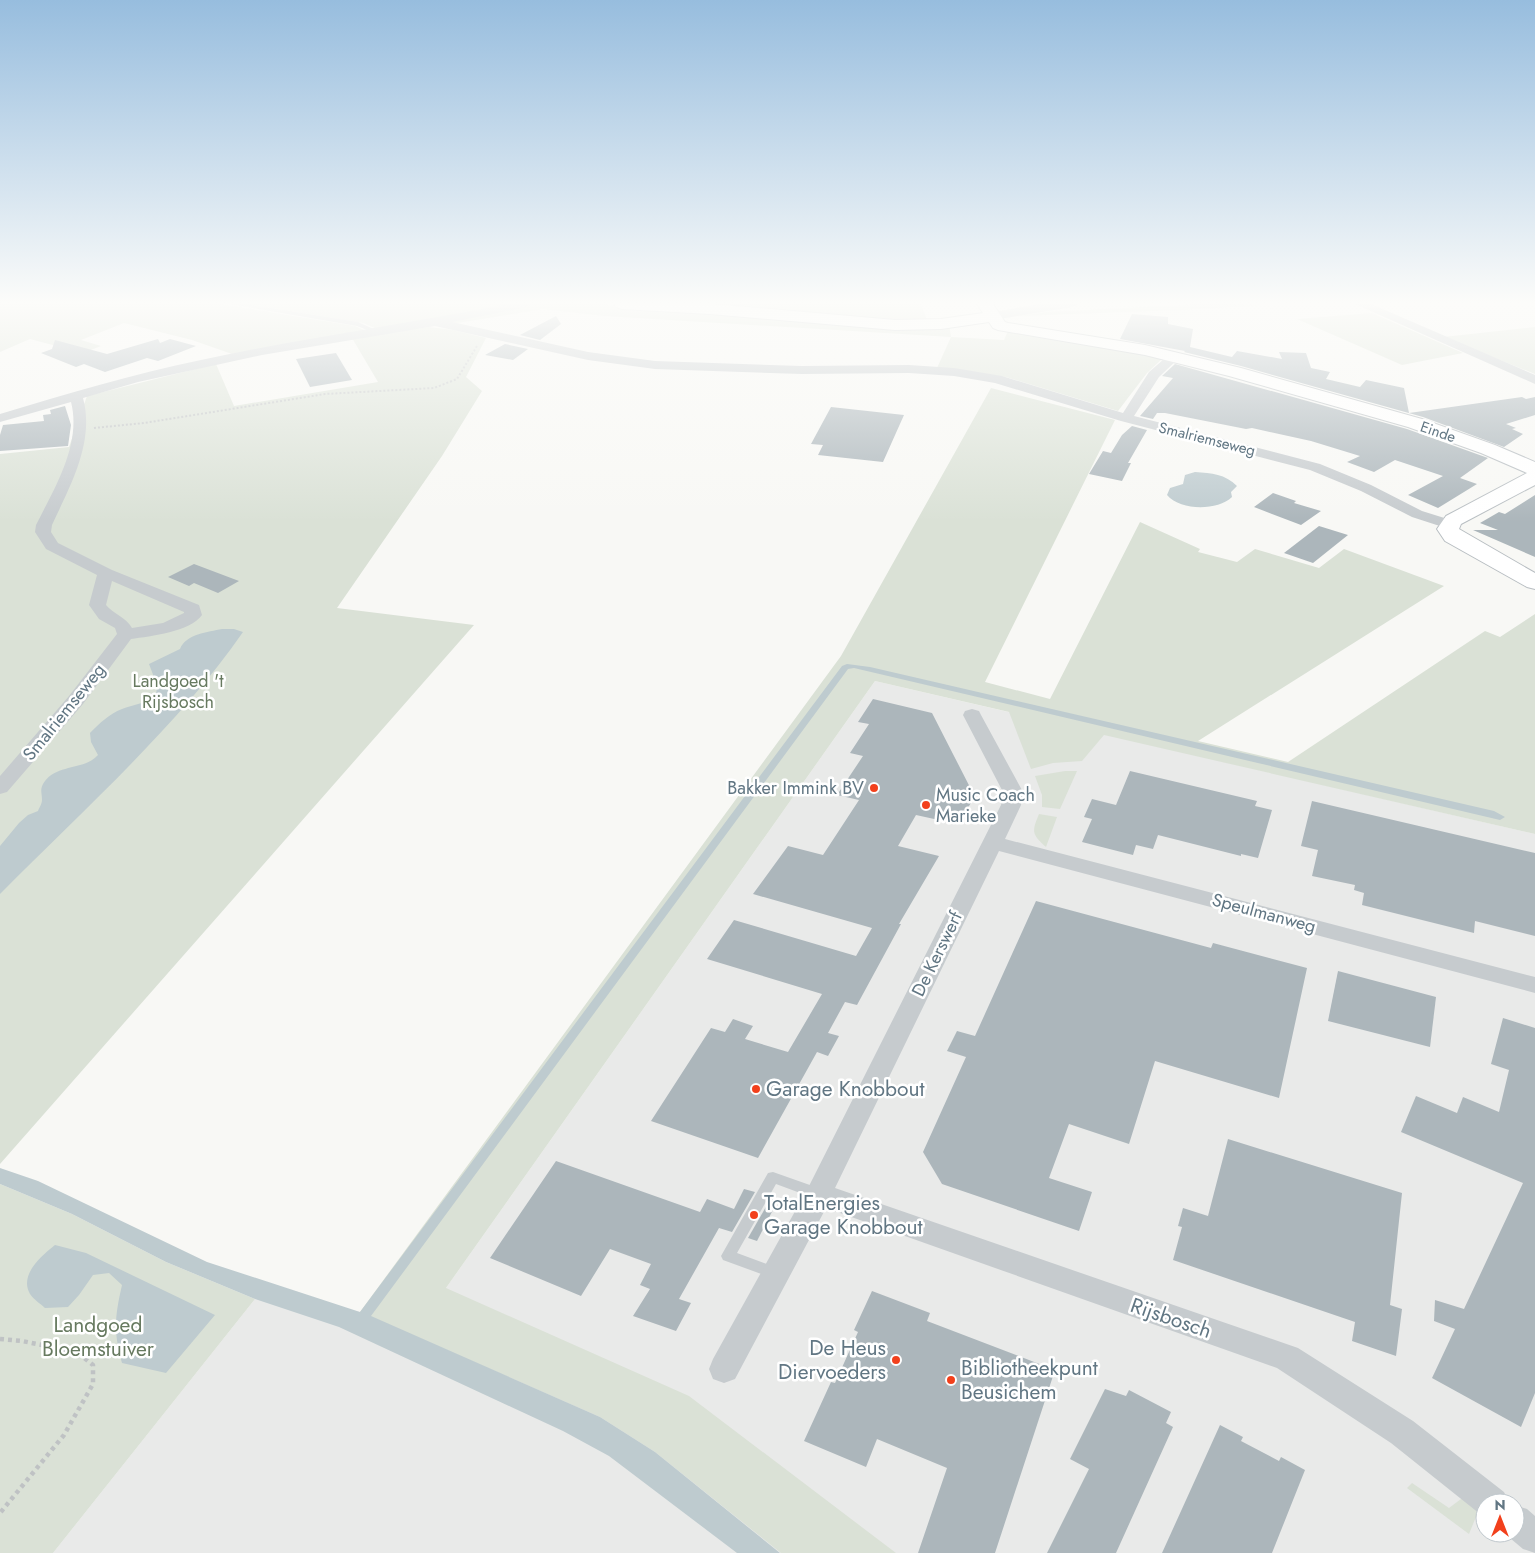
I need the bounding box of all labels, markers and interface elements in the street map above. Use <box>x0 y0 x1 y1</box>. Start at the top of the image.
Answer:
street label: Smalriemseweg <box>1156 416 1258 462</box>
street label: Einde <box>1417 416 1459 448</box>
street label: Smalriemseweg <box>17 658 111 766</box>
park label: Landgoed 't Rijsbosch <box>133 668 224 715</box>
place label: Bakker Immink BV <box>727 775 864 801</box>
marker: Bakker Immink BV <box>868 782 880 794</box>
place label: Music Coach Marieke <box>936 782 1035 829</box>
marker: Music Coach Marieke <box>920 799 932 811</box>
street label: Speulmanweg <box>1209 887 1319 939</box>
street label: De Kerswerf <box>905 906 969 1001</box>
place label: Garage Knobbout <box>766 1074 925 1104</box>
marker: Garage Knobbout <box>750 1083 762 1095</box>
place label: TotalEnergies Garage Knobbout <box>764 1188 923 1242</box>
marker: TotalEnergies Garage Knobbout <box>748 1209 760 1221</box>
street label: Rijsbosch <box>1126 1290 1216 1346</box>
park label: Landgoed Bloemstuiver <box>42 1310 155 1364</box>
place label: De Heus Diervoeders <box>778 1333 886 1387</box>
place label: Bibliotheekpunt Beusichem <box>961 1353 1098 1407</box>
marker: De Heus Diervoeders <box>890 1354 902 1366</box>
marker: Bibliotheekpunt Beusichem <box>945 1374 957 1386</box>
north arrow <box>1475 1493 1525 1543</box>
text: N <box>1494 1495 1506 1515</box>

